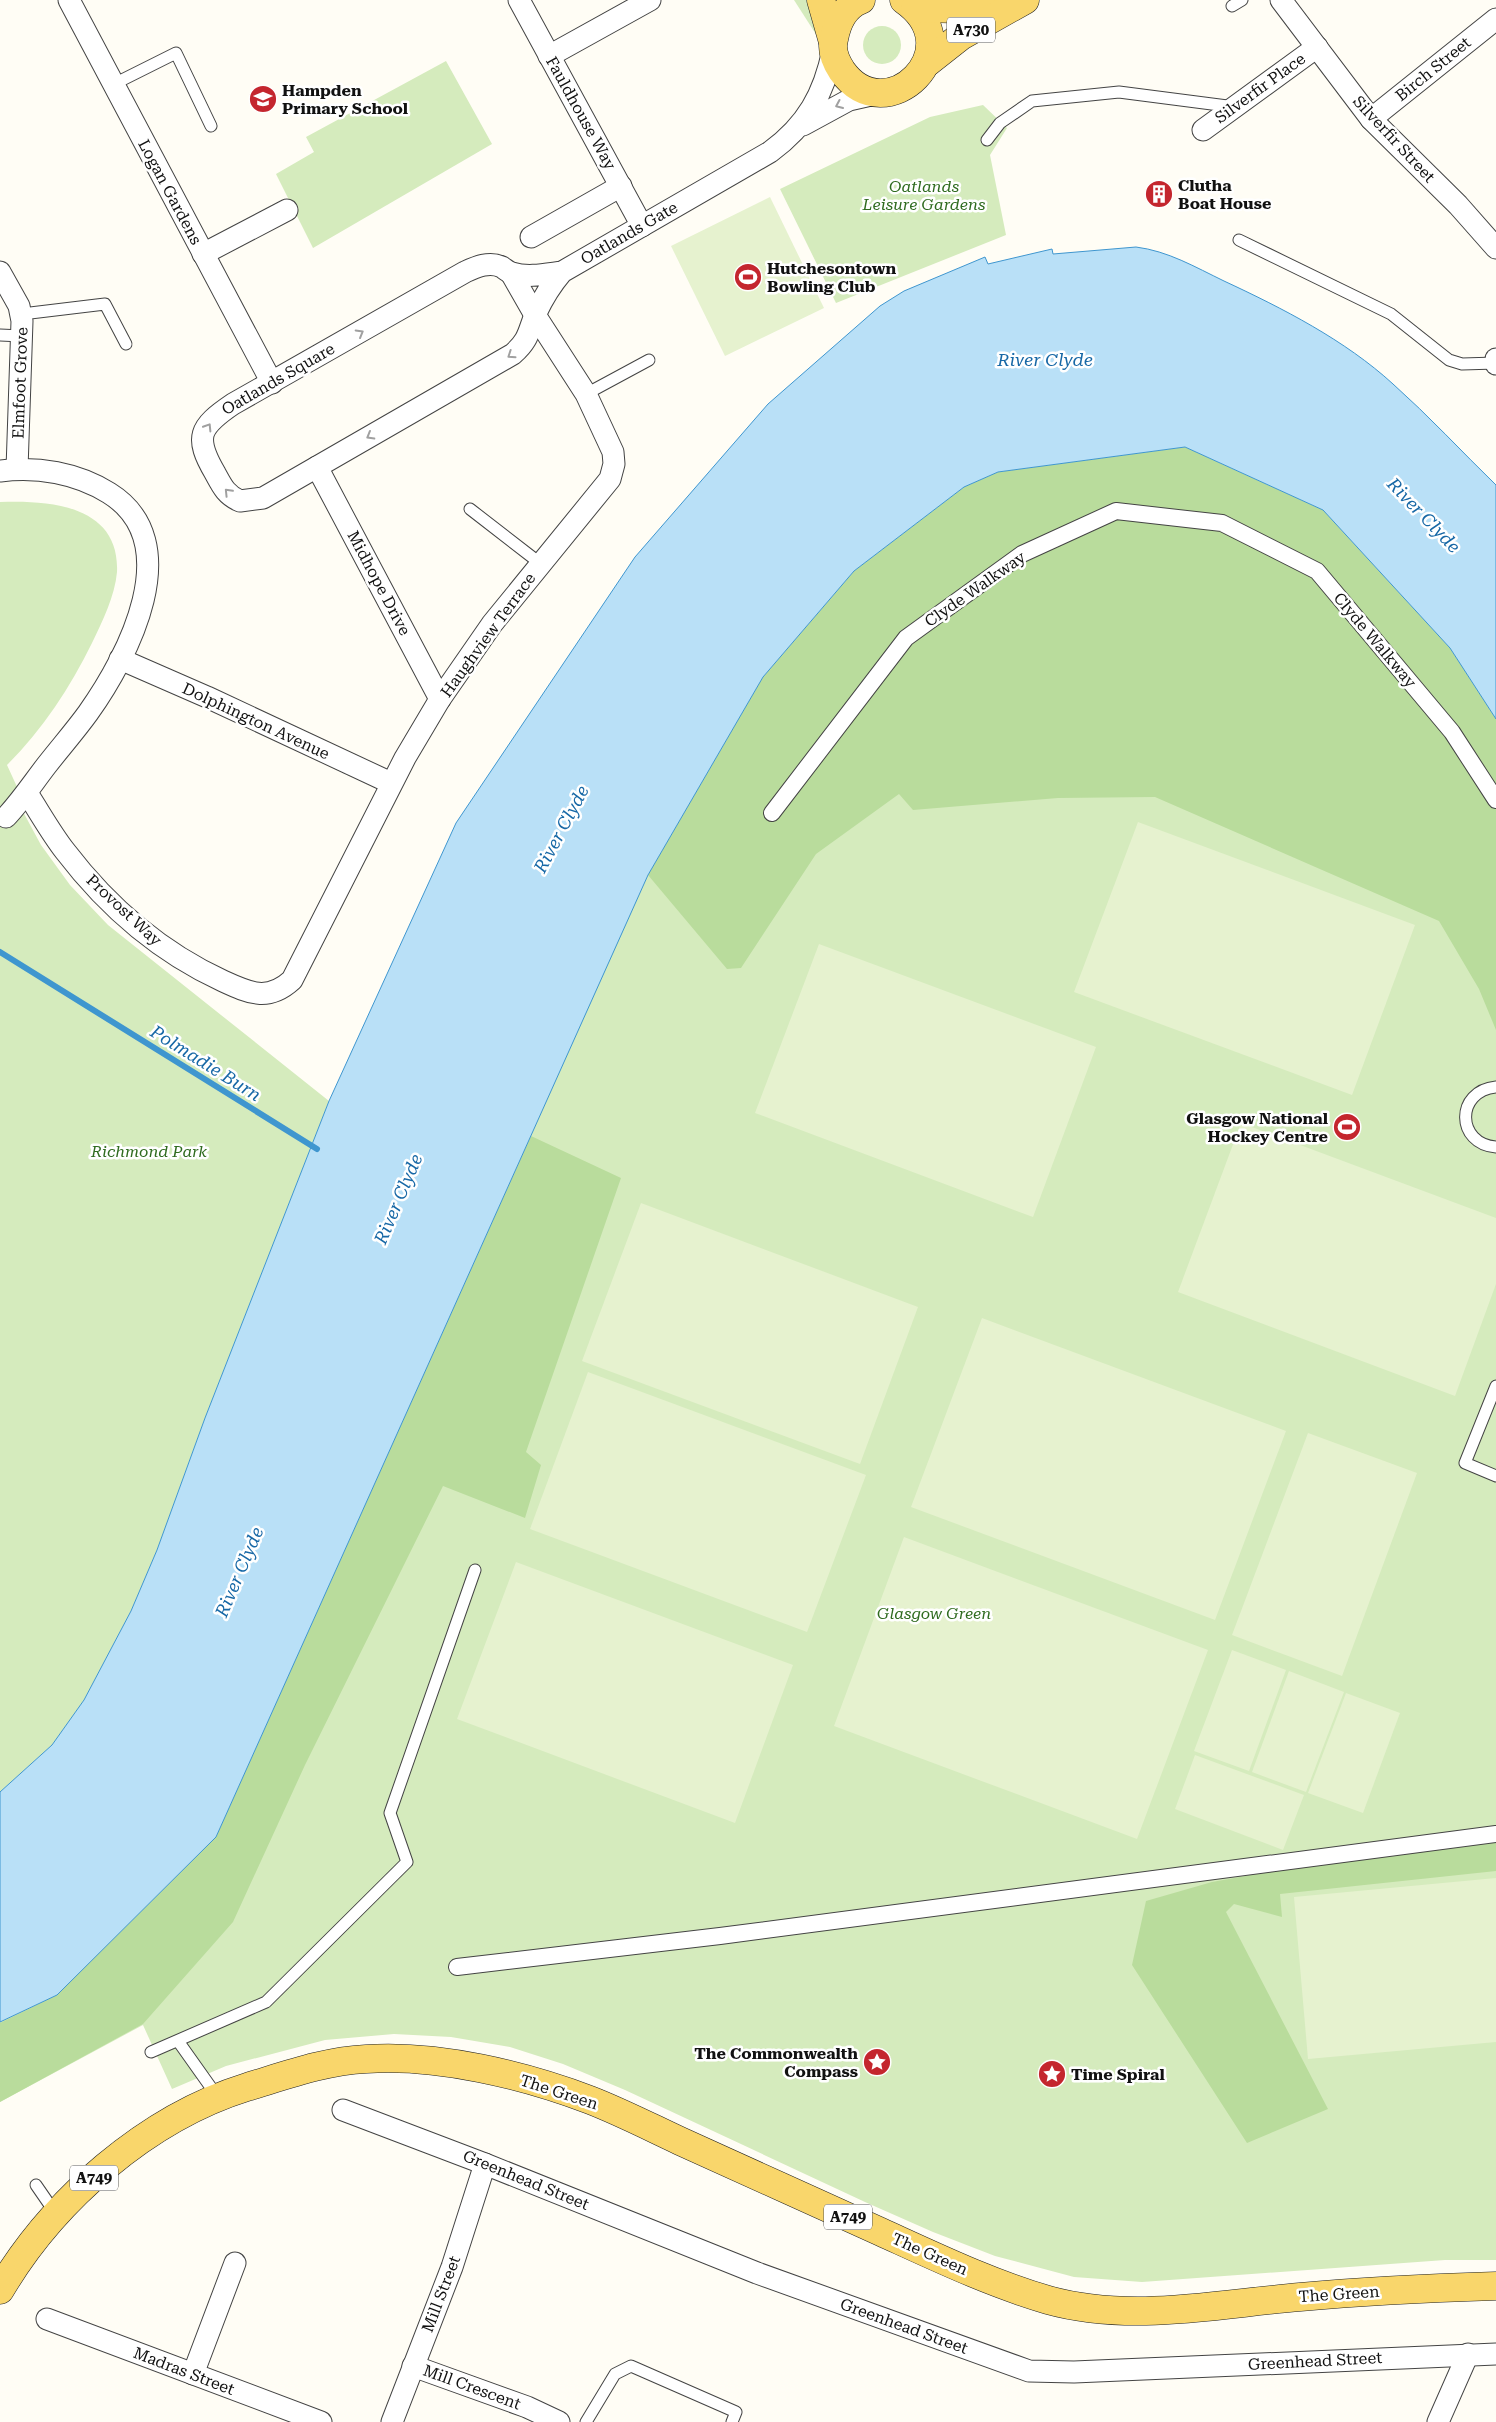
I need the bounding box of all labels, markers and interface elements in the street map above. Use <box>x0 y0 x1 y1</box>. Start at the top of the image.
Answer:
road number: A730 <box>947 18 995 42</box>
street label: Birch Street <box>1391 33 1475 105</box>
street label: Silverfir Place <box>1211 49 1309 127</box>
street label: Fauldhouse Way <box>542 53 620 173</box>
place label: Hampden Primary School <box>282 81 409 118</box>
school or university icon: Hampden Primary School <box>248 84 278 114</box>
street label: Silverfir Street <box>1349 92 1439 186</box>
one-way arrow <box>835 98 844 109</box>
street label: Logan Gardens <box>134 136 206 248</box>
place label: Clutha Boat House <box>1178 176 1271 213</box>
park label: Oatlands Leisure Gardens <box>861 177 986 214</box>
building icon: Clutha Boat House <box>1144 179 1174 209</box>
street label: Oatlands Gate <box>577 197 681 268</box>
place label: Hutchesontown Bowling Club <box>767 259 897 296</box>
sports icon: Hutchesontown Bowling Club <box>733 262 763 292</box>
street label: Elmfoot Grove <box>9 327 31 439</box>
one-way arrow <box>354 329 363 339</box>
street label: Oatlands Square <box>218 339 338 419</box>
one-way arrow <box>507 349 516 358</box>
water label: River Clyde <box>996 349 1093 370</box>
one-way arrow <box>201 423 211 432</box>
one-way arrow <box>366 430 375 440</box>
water label: River Clyde <box>1382 473 1465 557</box>
one-way arrow <box>225 489 234 498</box>
street label: Midhope Drive <box>343 527 415 639</box>
street label: Clyde Walkway <box>921 547 1029 631</box>
street label: Haughview Terrace <box>437 569 540 701</box>
street label: Clyde Walkway <box>1330 588 1421 692</box>
street label: Dolphington Avenue <box>179 679 333 764</box>
water label: River Clyde <box>529 782 593 877</box>
street label: Provost Way <box>82 870 166 950</box>
water label: Polmadie Burn <box>146 1020 265 1105</box>
place label: Glasgow National Hockey Centre <box>1186 1109 1329 1146</box>
sports icon: Glasgow National Hockey Centre <box>1332 1112 1362 1142</box>
park label: Richmond Park <box>90 1142 207 1161</box>
water label: River Clyde <box>369 1151 426 1248</box>
water label: River Clyde <box>210 1524 267 1621</box>
park label: Glasgow Green <box>877 1604 991 1623</box>
place label: The Commonwealth Compass <box>694 2044 858 2081</box>
place icon: The Commonwealth Compass <box>862 2047 892 2077</box>
place icon: Time Spiral <box>1037 2059 1067 2089</box>
place label: Time Spiral <box>1071 2065 1165 2084</box>
street label: The Green <box>518 2070 600 2114</box>
street label: Greenhead Street <box>460 2146 592 2214</box>
road number: A749 <box>70 2166 118 2190</box>
road number: A749 <box>824 2204 872 2230</box>
street label: The Green <box>889 2229 971 2279</box>
street label: Mill Street <box>418 2253 464 2335</box>
street label: The Green <box>1298 2282 1380 2306</box>
street label: Greenhead Street <box>838 2294 970 2358</box>
street label: Madras Street <box>131 2343 237 2399</box>
street label: Greenhead Street <box>1247 2348 1383 2374</box>
street label: Mill Crescent <box>421 2361 523 2413</box>

